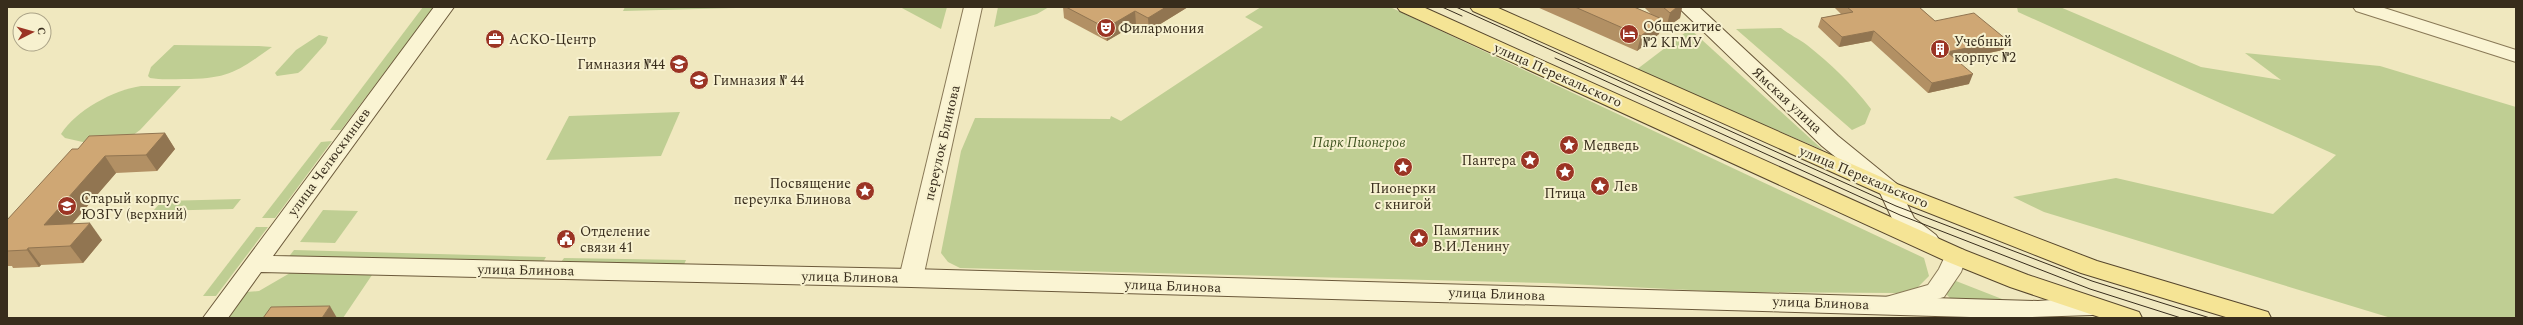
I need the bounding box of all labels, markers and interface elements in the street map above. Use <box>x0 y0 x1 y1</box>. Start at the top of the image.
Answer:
north arrow <box>12 12 52 52</box>
place label: Общежитие №2 КГМУ <box>1643 16 1722 53</box>
theatre icon: Филармония <box>1095 17 1117 39</box>
place label: Филармония <box>1120 18 1204 39</box>
hotel icon: Общежитие №2 КГМУ <box>1618 23 1640 45</box>
text: С <box>33 26 50 36</box>
office icon: АСКО-Центр <box>484 28 506 50</box>
place label: АСКО-Центр <box>509 29 596 50</box>
place label: Учебный корпус №2 <box>1954 31 2016 68</box>
street label: улица Перекальского <box>1490 37 1625 113</box>
building icon: Учебный корпус №2 <box>1929 38 1951 60</box>
school or university icon: Гимназия №44 <box>668 53 690 75</box>
place label: Гимназия №44 <box>577 54 665 75</box>
street label: Ямская улица <box>1747 62 1827 138</box>
school or university icon: Гимназия № 44 <box>688 69 710 91</box>
place label: Гимназия № 44 <box>713 70 804 91</box>
street label: переулок Блинова <box>918 83 966 203</box>
street label: улица Челюскинцев <box>282 103 376 221</box>
park label: Парк Пионеров <box>1312 132 1406 153</box>
place icon: Медведь <box>1558 134 1580 156</box>
place label: Медведь <box>1583 135 1639 156</box>
street label: улица Перекальского <box>1795 140 1932 214</box>
place icon: Пантера <box>1519 149 1541 171</box>
place label: Пантера <box>1461 150 1516 171</box>
place icon: Пионерки с книгой <box>1392 156 1414 178</box>
place icon: Птица <box>1554 161 1576 183</box>
place label: Посвящение переулка Блинова <box>734 173 851 210</box>
place icon: Лев <box>1589 175 1611 197</box>
place label: Лев <box>1614 176 1638 197</box>
place label: Пионерки с книгой <box>1370 178 1436 215</box>
place icon: Посвящение переулка Блинова <box>854 180 876 202</box>
place label: Птица <box>1544 183 1586 204</box>
place label: Старый корпус ЮЗГУ (верхний) <box>81 188 187 225</box>
school or university icon: Старый корпус ЮЗГУ (верхний) <box>56 195 78 217</box>
place label: Памятник В.И.Ленину <box>1433 220 1510 257</box>
place label: Отделение связи 41 <box>580 221 651 258</box>
place icon: Памятник В.И.Ленину <box>1408 227 1430 249</box>
public building icon: Отделение связи 41 <box>555 228 577 250</box>
street label: улица Блинова <box>476 259 575 281</box>
street label: улица Блинова <box>800 266 899 288</box>
street label: улица Блинова <box>1123 274 1222 298</box>
street label: улица Блинова <box>1447 282 1546 306</box>
street label: улица Блинова <box>1771 291 1870 315</box>

